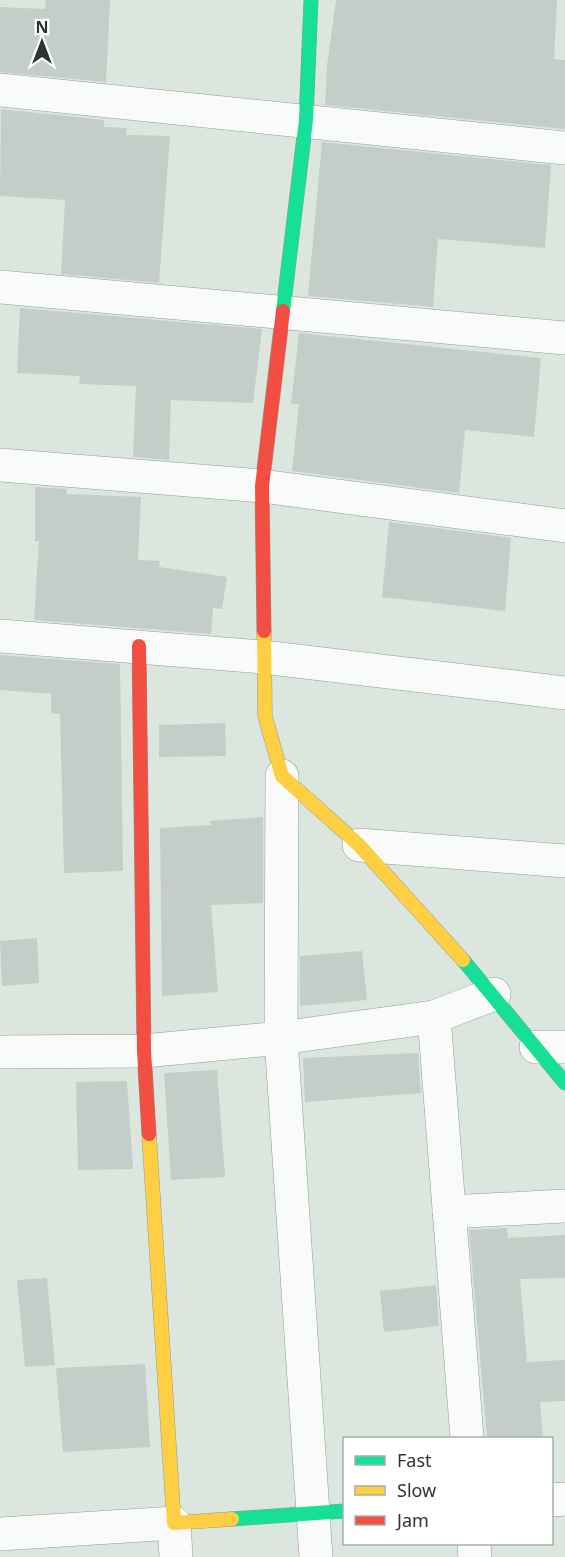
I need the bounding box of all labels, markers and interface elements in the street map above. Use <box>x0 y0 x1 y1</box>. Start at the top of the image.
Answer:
north arrow <box>12 12 72 72</box>
text: N <box>35 16 49 38</box>
legend <box>343 1437 553 1545</box>
text: Fast <box>397 1448 432 1472</box>
text: Slow <box>397 1478 436 1502</box>
text: Jam <box>395 1508 429 1532</box>

